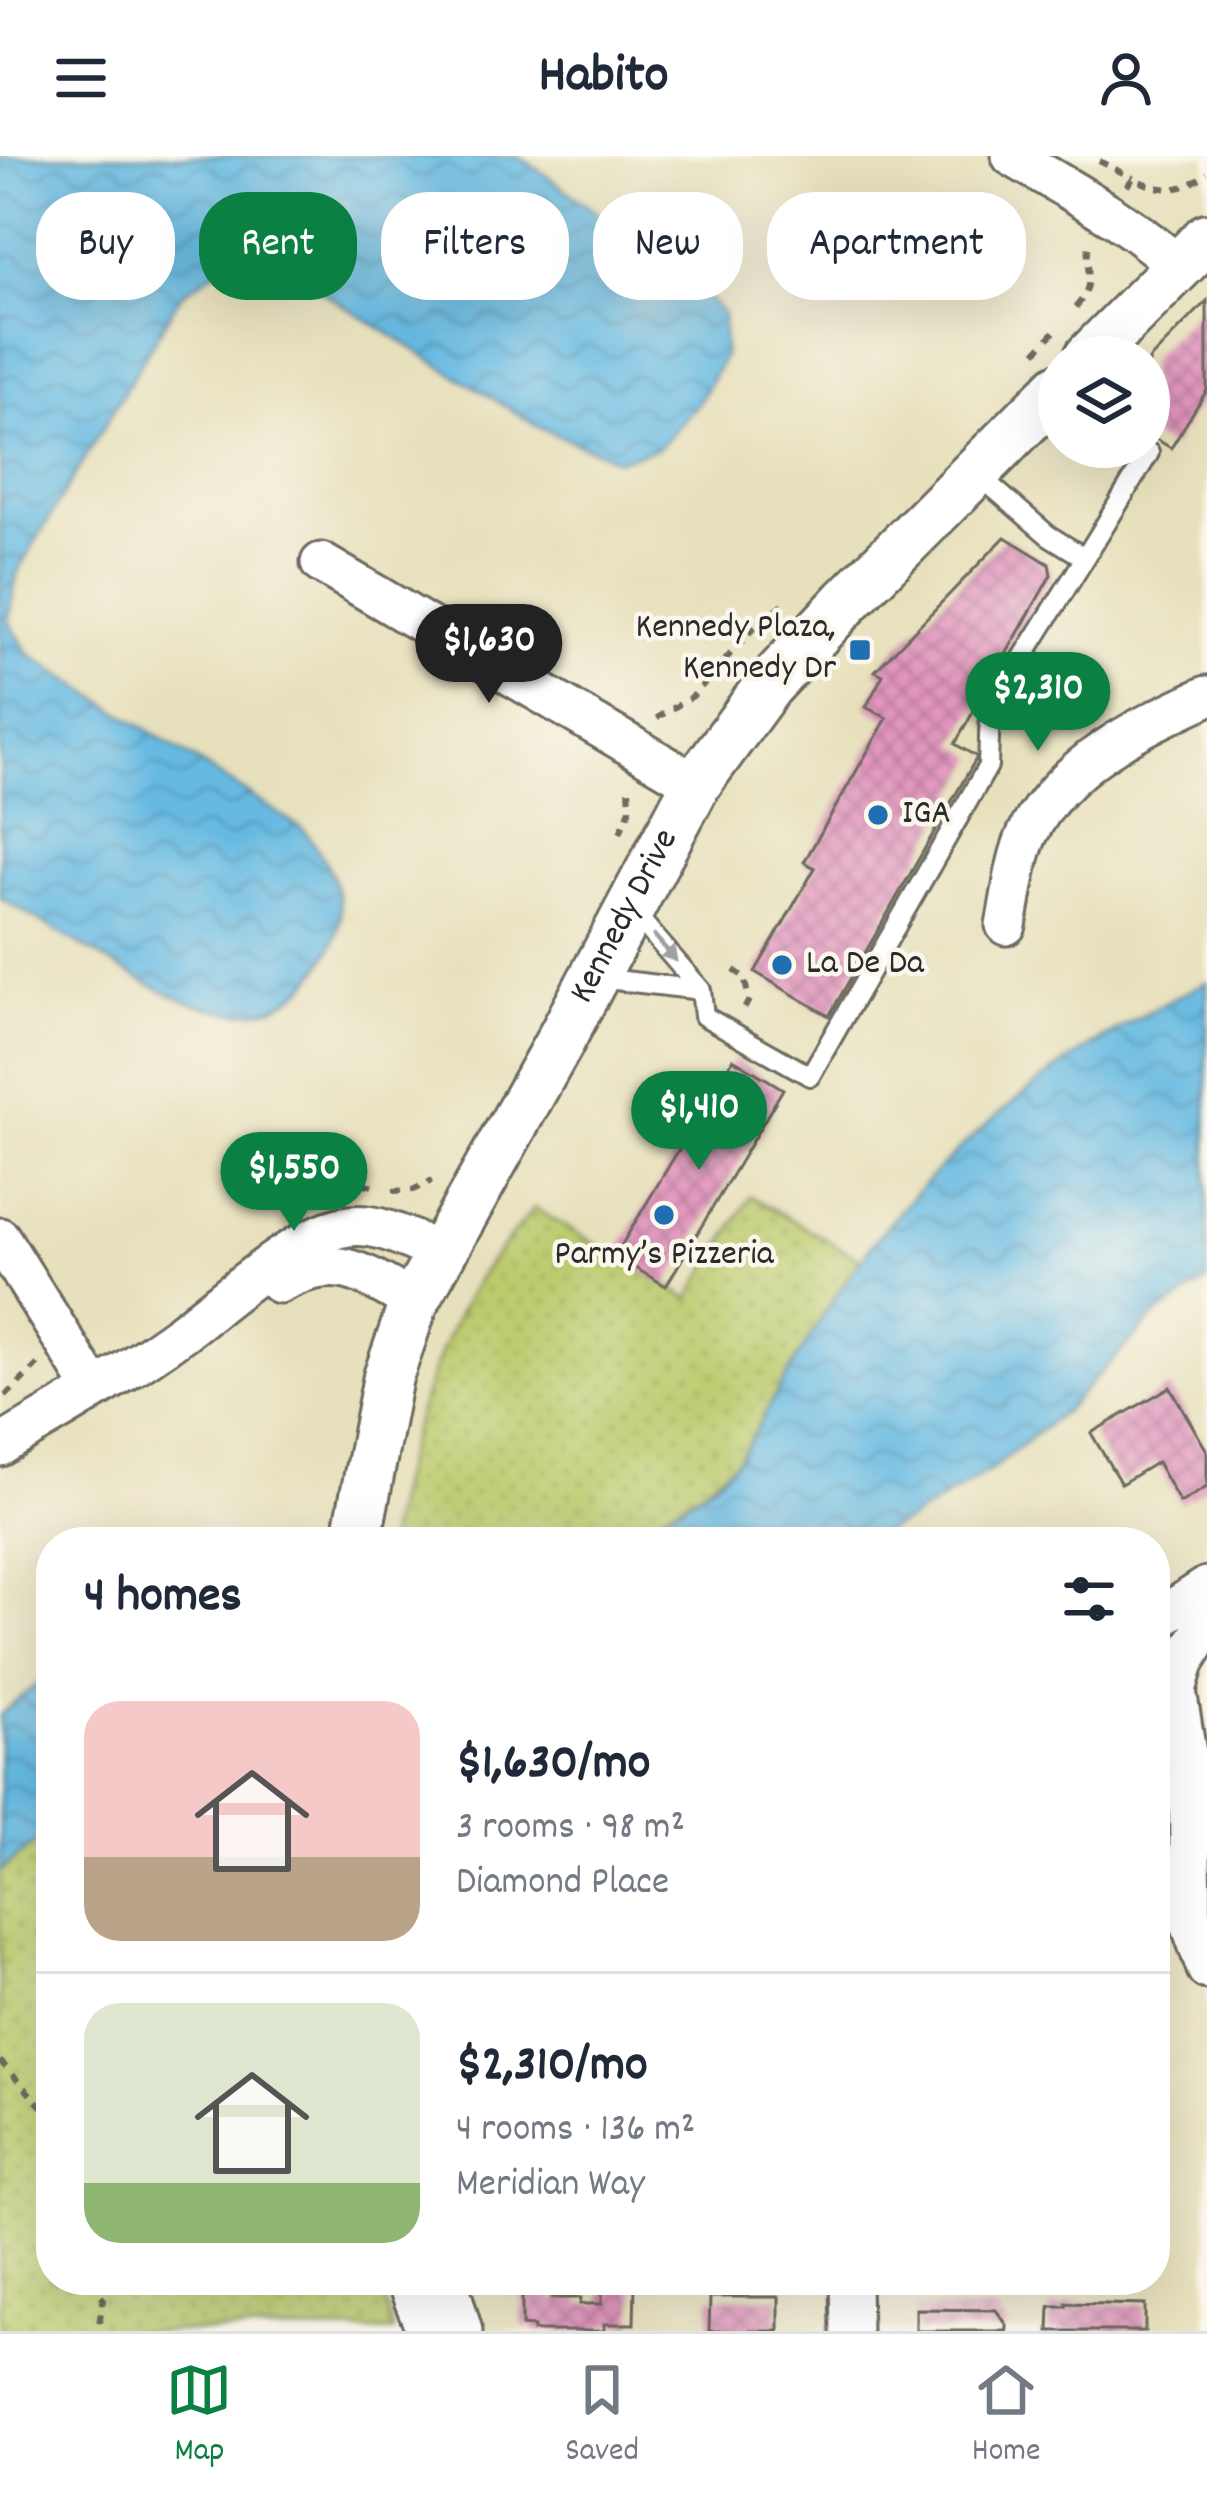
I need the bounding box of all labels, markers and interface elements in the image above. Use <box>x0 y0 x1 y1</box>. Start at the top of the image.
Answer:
text: Habito <box>538 40 669 117</box>
icon: menu <box>48 45 114 111</box>
icon: person <box>1093 45 1159 111</box>
chip: Buy <box>36 192 175 300</box>
chip: Rent <box>199 192 357 300</box>
chip: Filters <box>381 192 569 300</box>
chip: New <box>593 192 743 300</box>
chip: Apartment <box>767 192 1026 300</box>
map controls <box>1038 336 1170 468</box>
button: layers <box>1038 336 1170 468</box>
place label: Kennedy Plaza, Kennedy Dr <box>636 603 837 696</box>
pin: $1,630 <box>391 604 587 706</box>
text: $1,630 <box>442 615 536 670</box>
marker: Kennedy Plaza, Kennedy Dr <box>847 637 873 663</box>
pin: $2,310 <box>940 652 1136 754</box>
text: $2,310 <box>992 663 1084 718</box>
place label: IGA <box>902 789 951 841</box>
marker: IGA <box>865 802 891 828</box>
street label: Kennedy Drive <box>558 820 693 1013</box>
one-way arrow <box>651 933 678 963</box>
place label: La De Da <box>806 939 925 991</box>
marker: La De Da <box>769 952 795 978</box>
pin: $1,410 <box>601 1071 797 1173</box>
text: $1,410 <box>658 1082 740 1137</box>
pin: $1,550 <box>196 1132 392 1234</box>
text: $1,550 <box>247 1143 341 1198</box>
marker: Parmy’s Pizzeria <box>651 1202 677 1228</box>
place label: Parmy’s Pizzeria <box>554 1230 775 1282</box>
text: 4 homes <box>84 1563 242 1635</box>
icon: filters <box>1056 1566 1122 1632</box>
text: $1,630/mo <box>456 1730 650 1802</box>
icon: home <box>180 1749 324 1893</box>
text: 3 rooms · 98 m² <box>456 1802 685 1857</box>
text: Diamond Place <box>456 1857 669 1912</box>
text: $2,310/mo <box>456 2032 648 2104</box>
icon: home <box>180 2051 324 2195</box>
text: 4 rooms · 136 m² <box>456 2104 695 2159</box>
text: Meridian Way <box>456 2159 645 2214</box>
tab: Map <box>166 2357 232 2476</box>
tab: Saved <box>565 2357 639 2476</box>
tab: Home <box>972 2357 1041 2476</box>

